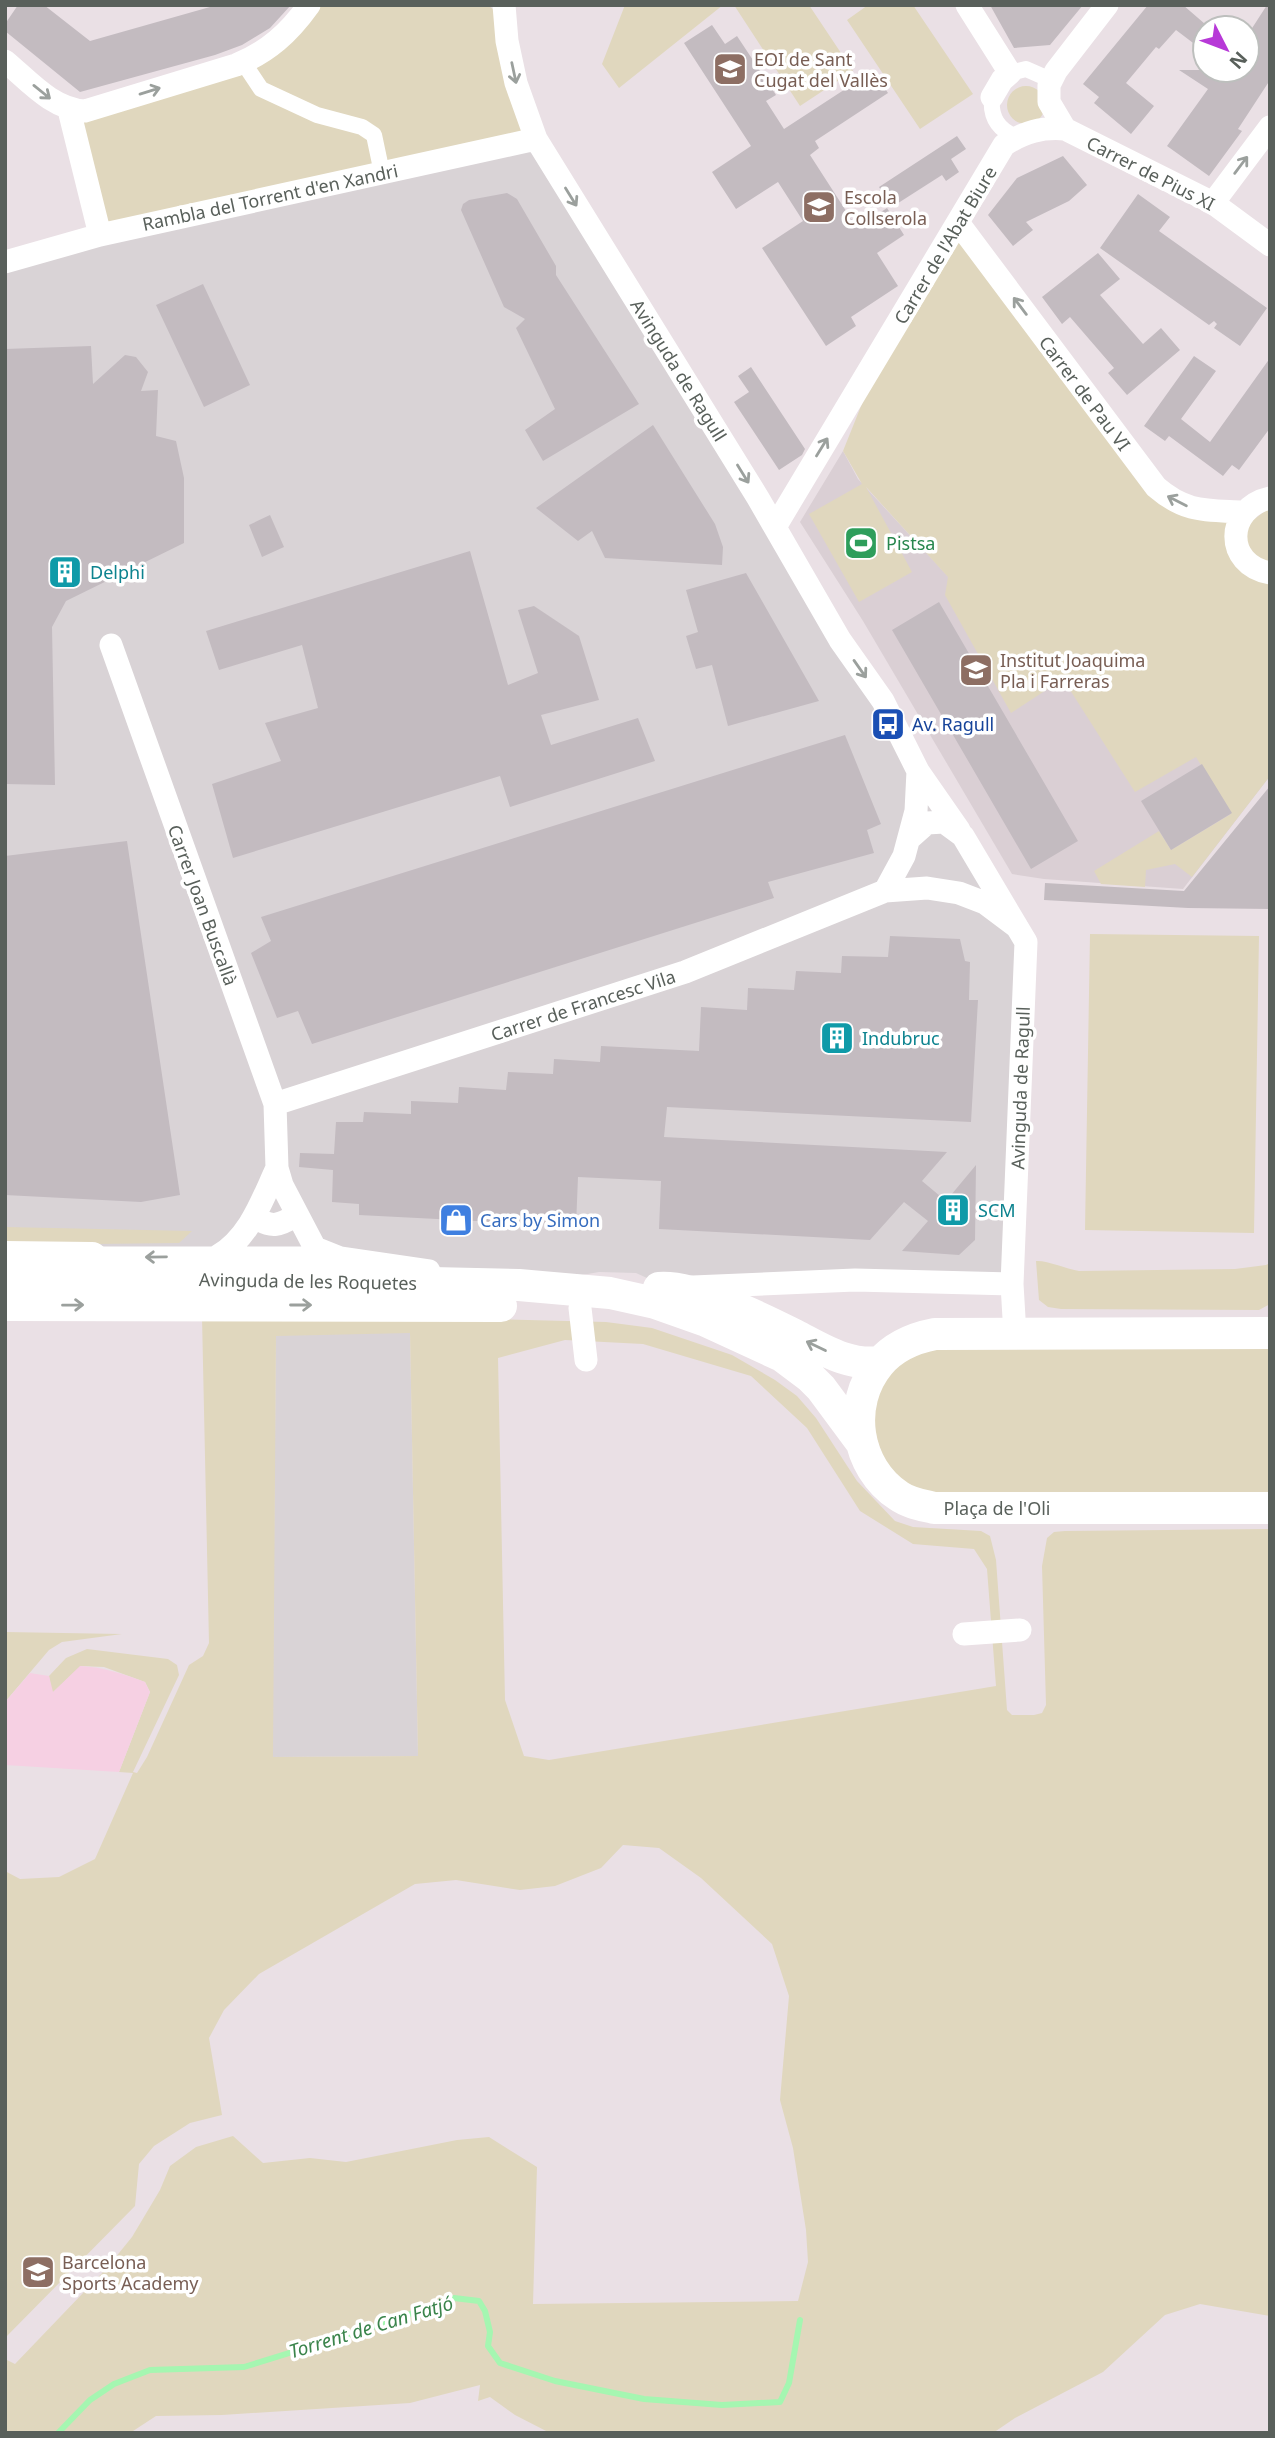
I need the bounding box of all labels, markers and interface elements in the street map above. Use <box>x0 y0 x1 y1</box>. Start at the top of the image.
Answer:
north arrow <box>1191 14 1261 84</box>
text: N <box>1224 46 1253 75</box>
place label: EOI de Sant Cugat del Vallès <box>754 47 888 92</box>
school or university icon: EOI de Sant Cugat del Vallès <box>711 50 749 88</box>
one-way arrow <box>507 61 521 84</box>
one-way arrow <box>33 84 51 100</box>
one-way arrow <box>139 84 161 97</box>
street label: Carrer de Pius XI <box>1083 130 1219 216</box>
one-way arrow <box>1234 156 1249 175</box>
street label: Rambla del Torrent d'en Xandri <box>140 158 400 236</box>
street label: Carrer de l'Abat Biure <box>888 162 1002 328</box>
place label: Escola Collserola <box>844 185 927 230</box>
one-way arrow <box>564 187 579 206</box>
school or university icon: Escola Collserola <box>800 188 838 226</box>
street label: Avinguda de Ragull <box>626 294 732 446</box>
one-way arrow <box>1013 297 1027 316</box>
street label: Carrer de Pau VI <box>1034 331 1136 455</box>
one-way arrow <box>815 438 830 457</box>
one-way arrow <box>736 463 750 483</box>
one-way arrow <box>1167 493 1188 507</box>
sports icon: Pistsa <box>842 524 880 562</box>
place label: Pistsa <box>886 531 935 555</box>
building icon: Delphi <box>46 553 84 591</box>
place label: Delphi <box>90 560 145 584</box>
place label: Institut Joaquima Pla i Farreras <box>1000 648 1145 693</box>
school or university icon: Institut Joaquima Pla i Farreras <box>957 651 995 689</box>
one-way arrow <box>853 659 867 678</box>
bus stop icon: Av. Ragull <box>869 705 907 743</box>
place label: Av. Ragull <box>912 712 994 736</box>
street label: Carrer Joan Buscallà <box>163 821 243 989</box>
street label: Carrer de Francesc Vila <box>488 964 678 1046</box>
street label: Avinguda de Ragull <box>1005 1006 1035 1170</box>
building icon: Indubruc <box>818 1019 856 1057</box>
place label: Indubruc <box>862 1026 940 1050</box>
building icon: SCM <box>934 1191 972 1229</box>
place label: SCM <box>978 1198 1016 1222</box>
shop icon: Cars by Simon <box>437 1201 475 1239</box>
place label: Cars by Simon <box>480 1208 600 1232</box>
one-way arrow <box>145 1250 168 1264</box>
street label: Avinguda de les Roquetes <box>199 1267 417 1295</box>
one-way arrow <box>62 1298 85 1311</box>
one-way arrow <box>289 1298 312 1312</box>
one-way arrow <box>806 1338 827 1352</box>
street label: Plaça de l'Oli <box>944 1496 1051 1520</box>
place label: Barcelona Sports Academy <box>62 2250 199 2295</box>
school or university icon: Barcelona Sports Academy <box>19 2253 57 2291</box>
water label: Torrent de Can Fatjó <box>286 2290 456 2364</box>

